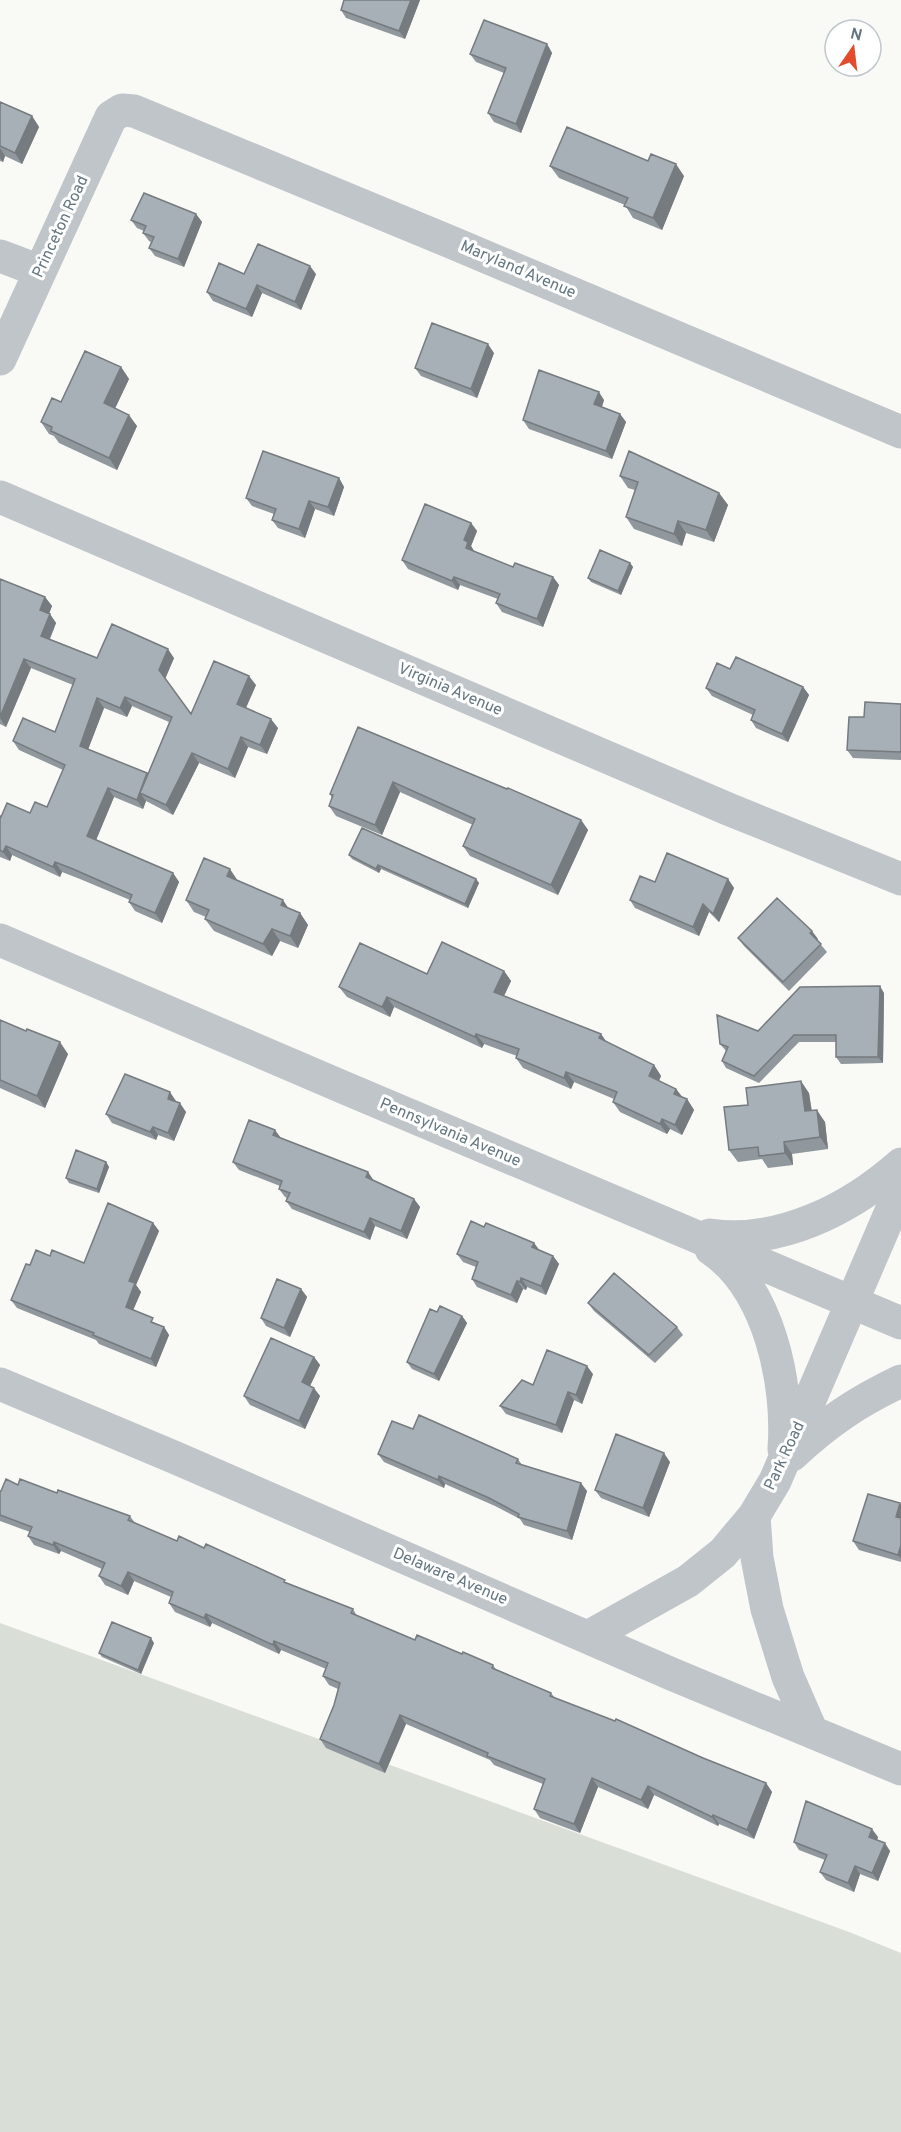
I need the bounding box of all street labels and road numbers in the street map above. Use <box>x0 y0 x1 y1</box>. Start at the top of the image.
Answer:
street label: Princeton Road <box>29 173 93 281</box>
street label: Maryland Avenue <box>457 237 579 303</box>
street label: Virginia Avenue <box>395 659 505 721</box>
street label: Pennsylvania Avenue <box>376 1094 524 1172</box>
street label: Park Road <box>760 1418 810 1494</box>
street label: Delaware Avenue <box>390 1544 510 1610</box>

